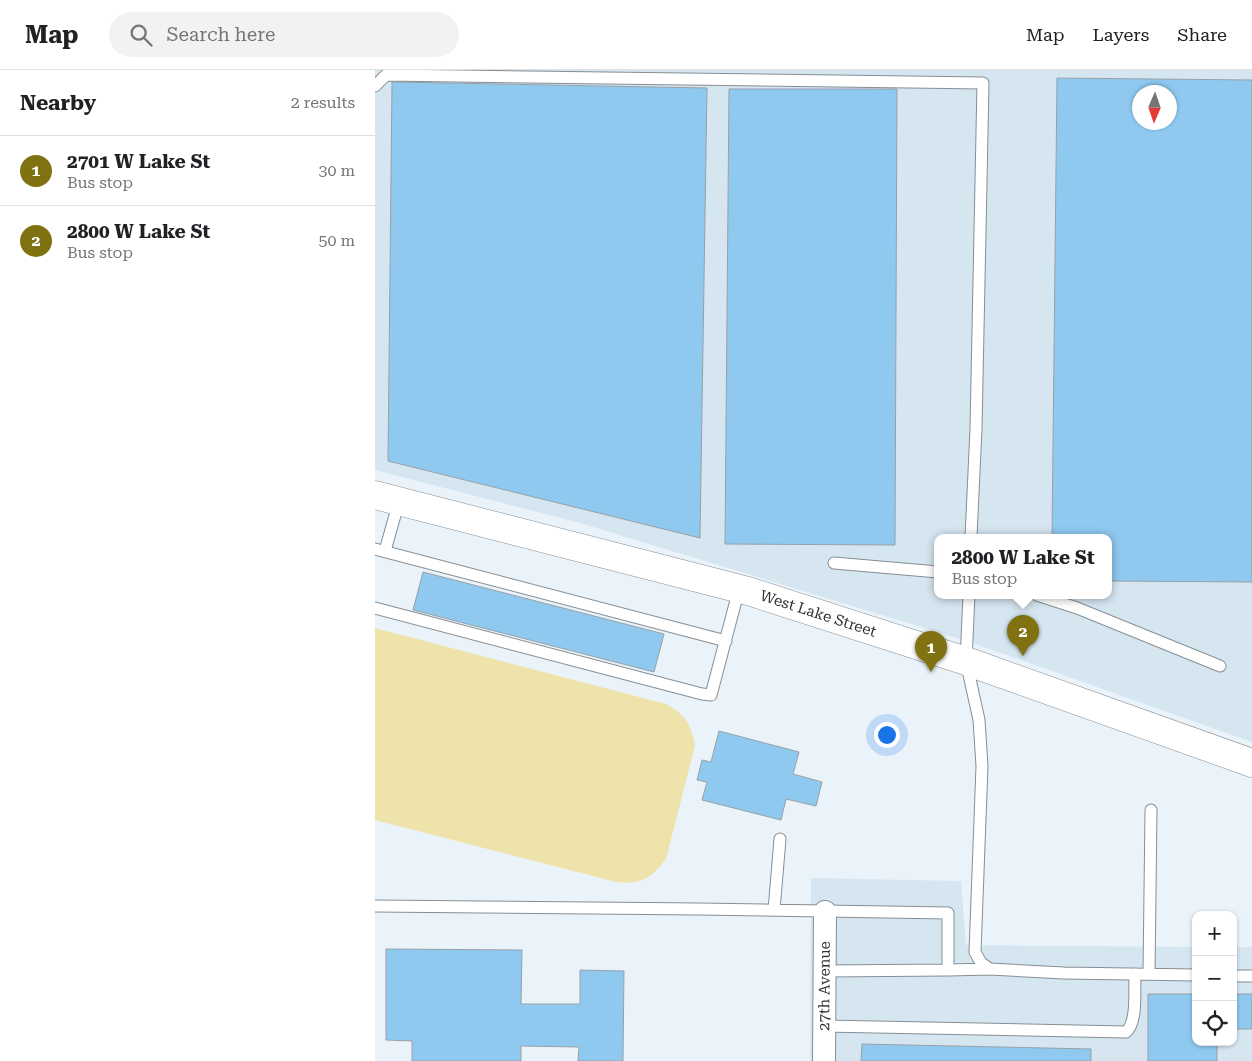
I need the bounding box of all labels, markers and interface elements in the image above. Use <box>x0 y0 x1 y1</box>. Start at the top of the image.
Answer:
search box <box>109 12 459 57</box>
text: Map <box>25 21 79 49</box>
icon: search <box>127 21 155 49</box>
text: Search here <box>167 23 275 46</box>
text: Map <box>1026 24 1065 45</box>
text: Layers <box>1093 24 1149 45</box>
text: Share <box>1177 24 1227 45</box>
north arrow <box>1132 85 1177 130</box>
text: Nearby <box>20 91 96 115</box>
text: 2 results <box>291 93 355 112</box>
text: 2701 W Lake St <box>67 150 210 173</box>
text: 1 <box>32 161 40 180</box>
text: 30 m <box>318 161 355 180</box>
text: Bus stop <box>67 173 133 192</box>
text: 2800 W Lake St <box>67 220 210 243</box>
text: 2 <box>32 231 40 250</box>
text: 50 m <box>318 231 355 250</box>
text: Bus stop <box>67 243 133 262</box>
popup <box>934 534 1112 599</box>
text: 2800 W Lake St <box>951 546 1095 569</box>
text: Bus stop <box>951 569 1017 588</box>
street label: West Lake Street <box>758 586 879 641</box>
pin: 2 <box>1007 615 1039 656</box>
pin: 1 <box>915 631 947 672</box>
your location <box>874 722 900 748</box>
map controls <box>1192 911 1237 1046</box>
button: + <box>1192 911 1237 956</box>
street label: 27th Avenue <box>815 941 834 1031</box>
button: − <box>1192 956 1237 1001</box>
button: locate <box>1192 1001 1237 1046</box>

